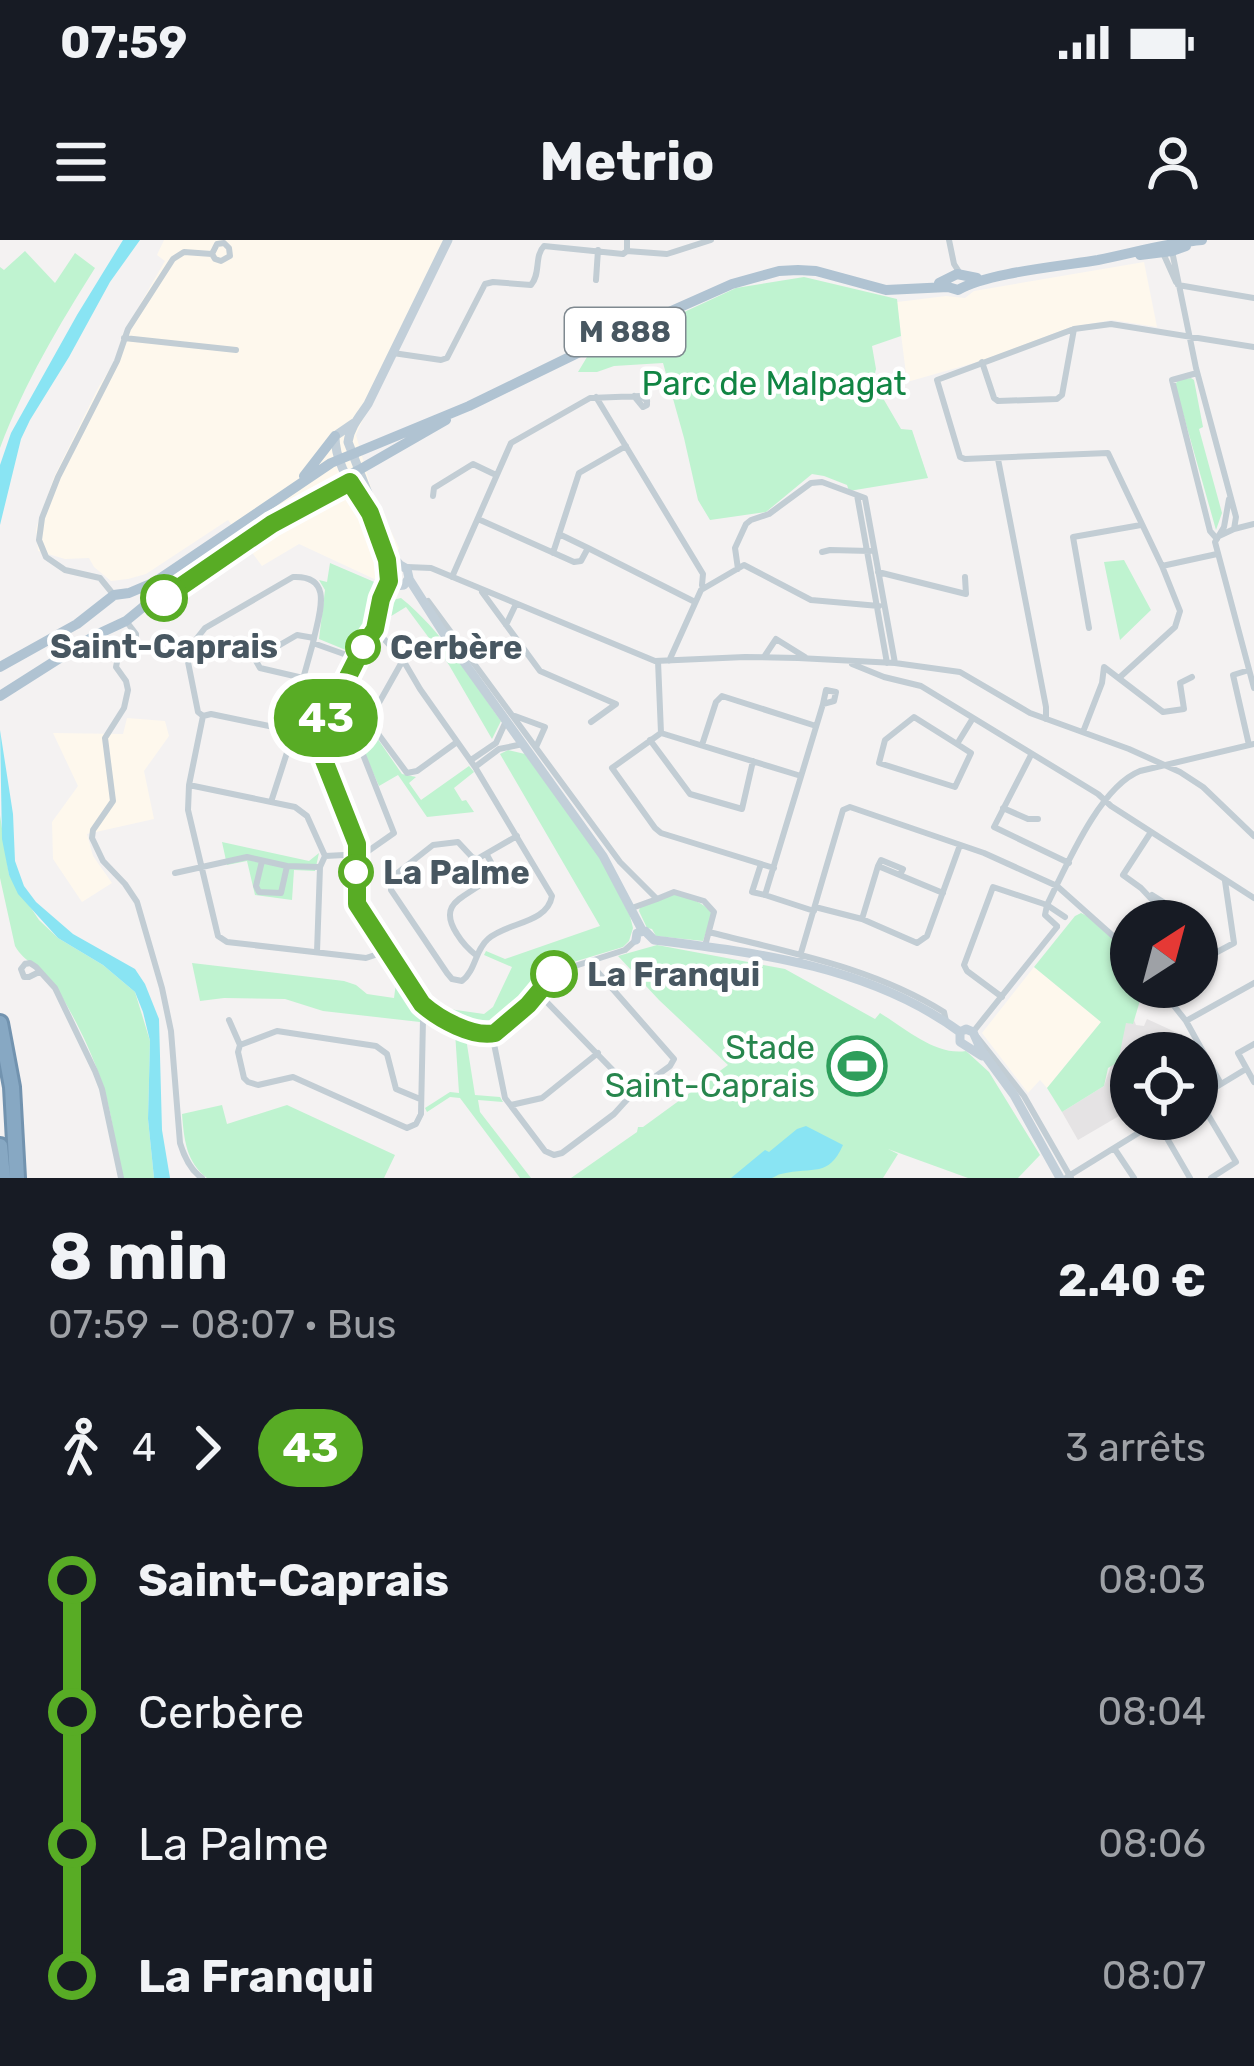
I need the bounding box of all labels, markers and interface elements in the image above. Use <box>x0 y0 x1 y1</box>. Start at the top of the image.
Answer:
text: 07:59 <box>60 16 187 69</box>
icon: menu <box>48 129 114 195</box>
icon: person <box>1140 129 1206 195</box>
text: Metrio <box>540 130 714 194</box>
road number: M 888 <box>565 308 685 356</box>
park label: Parc de Malpagat <box>642 364 906 403</box>
marker: Saint-Caprais <box>142 576 186 620</box>
place label: Saint-Caprais <box>50 627 278 666</box>
place label: Cerbère <box>390 628 523 667</box>
marker: Cerbère <box>347 631 379 663</box>
line badge: 43 <box>272 679 380 757</box>
text: 43 <box>298 693 354 743</box>
place label: La Palme <box>383 853 530 892</box>
marker: La Palme <box>340 856 372 888</box>
north arrow <box>1110 900 1218 1008</box>
map controls <box>1110 900 1218 1140</box>
marker: La Franqui <box>532 952 576 996</box>
place label: La Franqui <box>587 955 760 994</box>
place label: Stade Saint-Caprais <box>605 1028 815 1105</box>
button: locate <box>1110 1032 1218 1140</box>
sports icon: Stade Saint-Caprais <box>826 1035 888 1097</box>
text: 8 min <box>48 1217 229 1296</box>
text: 2.40 € <box>1058 1254 1206 1307</box>
text: 07:59 – 08:07 · Bus <box>48 1302 396 1348</box>
icon: walk <box>48 1415 114 1481</box>
icon: forward <box>174 1415 240 1481</box>
text: 43 <box>282 1423 339 1473</box>
text: 4 <box>132 1425 156 1471</box>
text: 3 arrêts <box>1065 1425 1206 1471</box>
text: Saint-Caprais <box>138 1554 449 1607</box>
text: 08:03 <box>1098 1557 1206 1603</box>
text: Cerbère <box>138 1686 304 1739</box>
text: 08:04 <box>1097 1689 1206 1735</box>
text: La Palme <box>138 1818 329 1871</box>
text: 08:06 <box>1098 1821 1206 1867</box>
text: La Franqui <box>138 1950 374 2003</box>
text: 08:07 <box>1102 1953 1206 1999</box>

